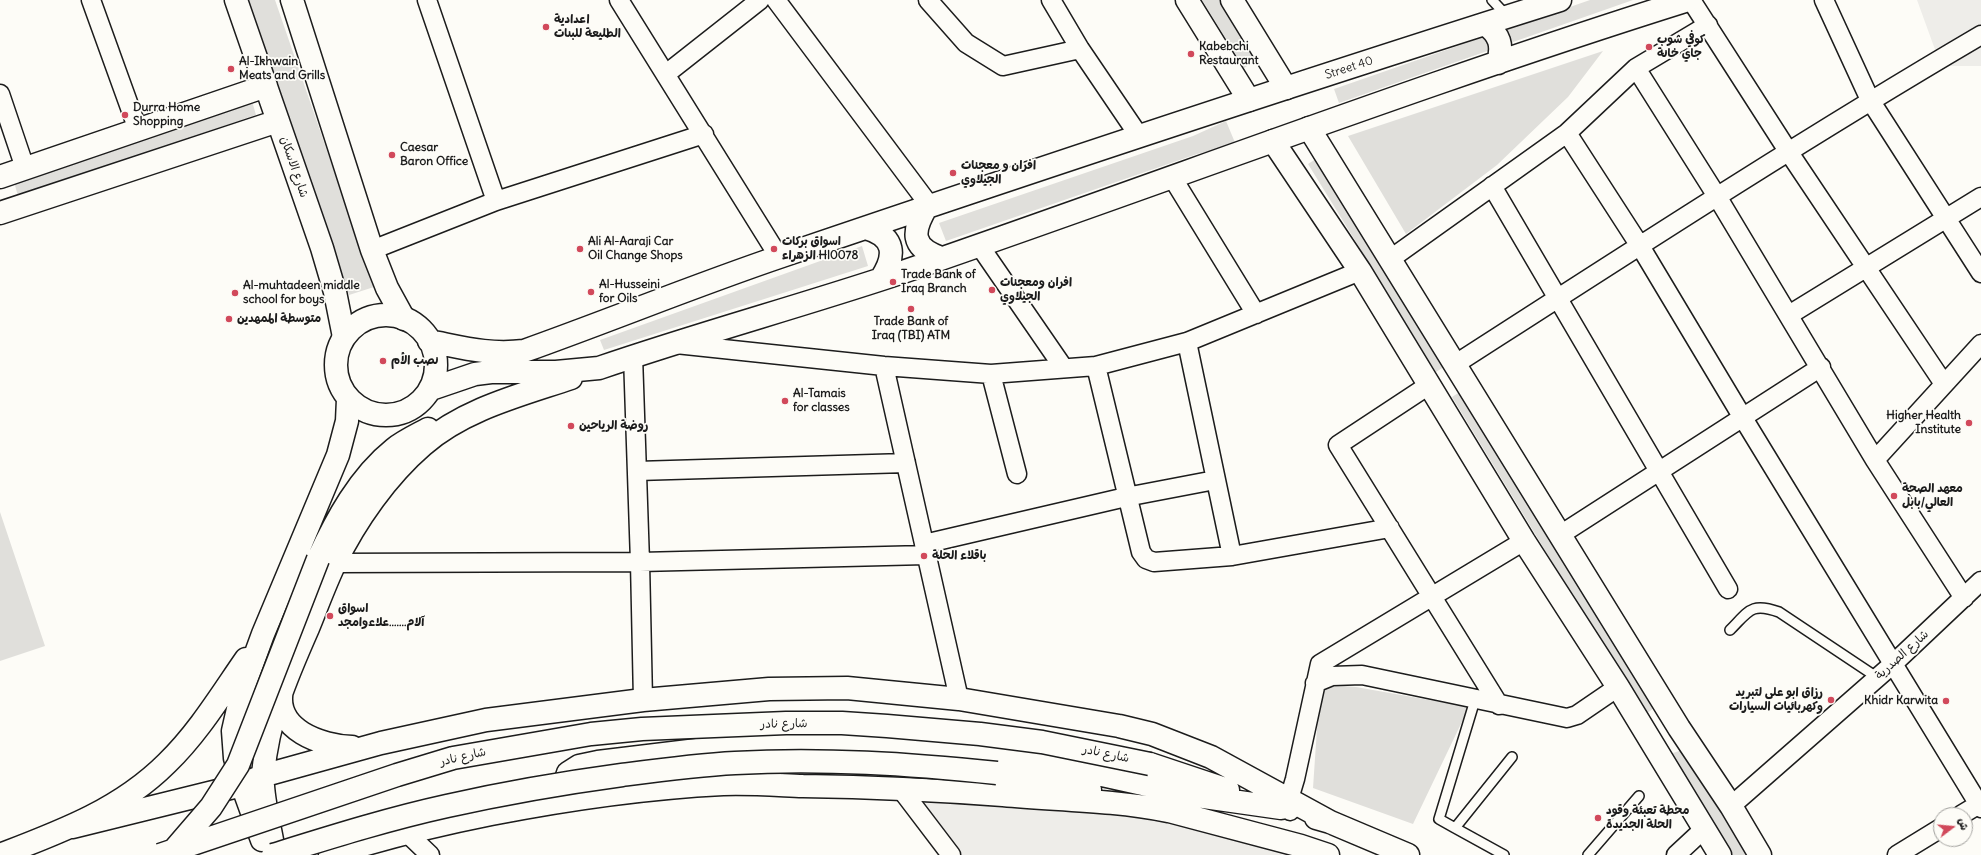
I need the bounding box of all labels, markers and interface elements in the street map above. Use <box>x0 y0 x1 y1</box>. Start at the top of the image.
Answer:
place label: اعدادية الطليعة للبنات <box>554 13 621 41</box>
marker: اعدادية الطليعة للبنات <box>541 22 551 32</box>
place label: كوفي شوب جاي خانة <box>1657 33 1705 61</box>
place label: Kabebchi Restaurant <box>1199 40 1259 68</box>
marker: كوفي شوب جاي خانة <box>1644 42 1654 52</box>
marker: Kabebchi Restaurant <box>1186 49 1196 59</box>
street label: Street 40 <box>1323 53 1375 83</box>
place label: Al-Ikhwain Meats and Grills <box>239 55 325 83</box>
marker: Al-Ikhwain Meats and Grills <box>226 64 236 74</box>
place label: Durra Home Shopping <box>133 101 200 129</box>
marker: Durra Home Shopping <box>120 110 130 120</box>
street label: شارع الاسكان <box>277 135 311 199</box>
place label: Caesar Baron Office <box>400 141 468 169</box>
marker: Caesar Baron Office <box>387 150 397 160</box>
place label: افران و معجنات الجيلاوي <box>961 159 1036 187</box>
marker: افران و معجنات الجيلاوي <box>948 168 958 178</box>
place label: Ali Al-Aaraji Car Oil Change Shops <box>588 235 683 263</box>
place label: اسواق بركات الزهراء Hl0078 <box>782 235 858 263</box>
marker: Ali Al-Aaraji Car Oil Change Shops <box>575 244 585 254</box>
marker: اسواق بركات الزهراء Hl0078 <box>769 244 779 254</box>
place label: Trade Bank of Iraq Branch <box>901 268 976 296</box>
place label: افران ومعجنات الجيلاوي <box>1000 276 1072 304</box>
marker: Trade Bank of Iraq Branch <box>888 277 898 287</box>
place label: Al-Husseini for Oils <box>599 278 660 306</box>
place label: Al-muhtadeen middle school for boys <box>243 279 360 307</box>
marker: افران ومعجنات الجيلاوي <box>987 285 997 295</box>
marker: Al-Husseini for Oils <box>586 287 596 297</box>
marker: Al-muhtadeen middle school for boys <box>230 288 240 298</box>
marker: Trade Bank of Iraq (TBI) ATM <box>906 304 916 314</box>
place label: متوسطة الممهدين <box>237 312 321 326</box>
marker: متوسطة الممهدين <box>224 314 234 324</box>
place label: Trade Bank of Iraq (TBI) ATM <box>872 315 950 343</box>
place label: نصب الأم <box>391 354 438 368</box>
marker: نصب الأم <box>378 356 388 366</box>
place label: Al-Tamais for classes <box>793 387 850 415</box>
marker: Al-Tamais for classes <box>780 396 790 406</box>
place label: Higher Health Institute <box>1886 409 1961 437</box>
marker: Higher Health Institute <box>1964 418 1974 428</box>
place label: روضة الرياحين <box>579 419 648 433</box>
marker: روضة الرياحين <box>566 421 576 431</box>
place label: معهد الصحة العالي/بابل <box>1902 482 1963 510</box>
marker: معهد الصحة العالي/بابل <box>1889 491 1899 501</box>
place label: باقلاء الحلة <box>932 549 987 563</box>
marker: باقلاء الحلة <box>919 551 929 561</box>
place label: اسواق آلام.......علاءوامجد <box>338 602 424 630</box>
marker: اسواق آلام.......علاءوامجد <box>325 611 335 621</box>
street label: شارع الصدرية <box>1872 627 1932 683</box>
place label: رزاق ابو علي لتبريد وكهربائيات السيارات <box>1729 686 1823 714</box>
place label: Khidr Karwita <box>1864 694 1938 708</box>
marker: رزاق ابو علي لتبريد وكهربائيات السيارات <box>1826 695 1836 705</box>
marker: Khidr Karwita <box>1941 696 1951 706</box>
street label: شارع نادر <box>760 716 808 732</box>
street label: شارع نادر <box>1082 742 1130 766</box>
street label: شارع نادر <box>438 745 488 769</box>
place label: محطة تعبئة وقود الحلة الجديدة <box>1606 804 1689 832</box>
north arrow <box>1933 807 1973 847</box>
marker: محطة تعبئة وقود الحلة الجديدة <box>1593 813 1603 823</box>
text: ش <box>1955 816 1972 832</box>

